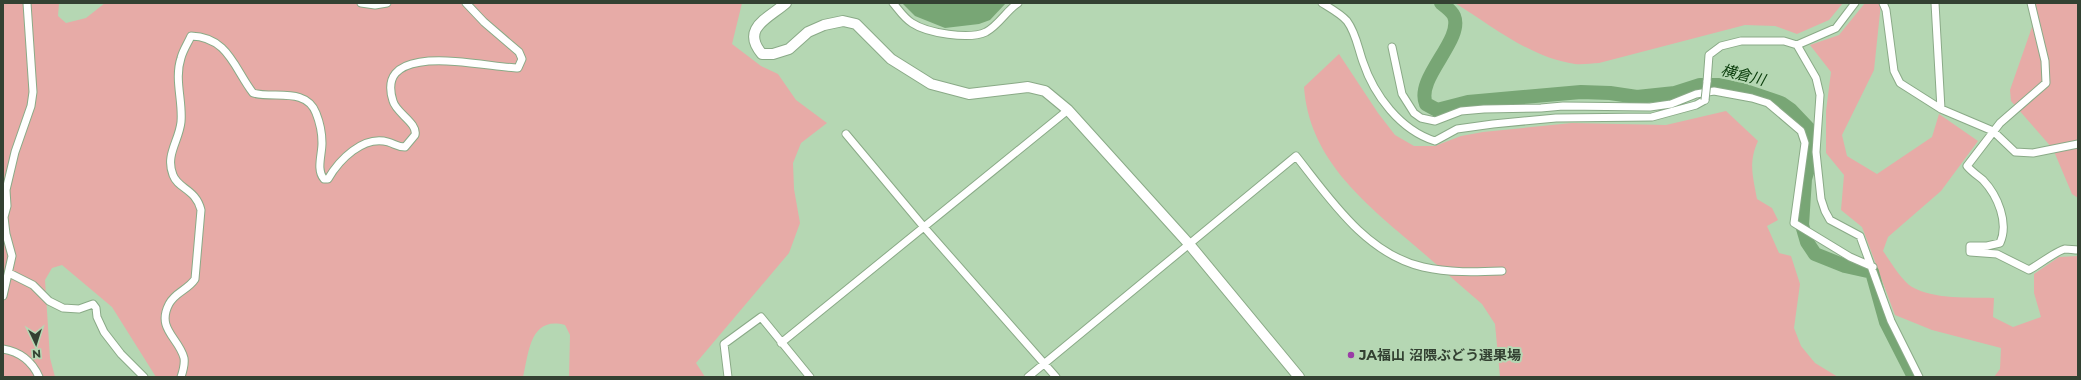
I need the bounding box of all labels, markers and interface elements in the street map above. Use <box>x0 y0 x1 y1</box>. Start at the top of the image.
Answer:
water label: 横倉川 <box>1719 60 1769 90</box>
north arrow <box>16 324 56 364</box>
place label: JA福山 沼隈ぶどう選果場 <box>1358 346 1521 364</box>
text: N <box>32 347 42 361</box>
marker: JA福山 沼隈ぶどう選果場 <box>1346 350 1356 360</box>

